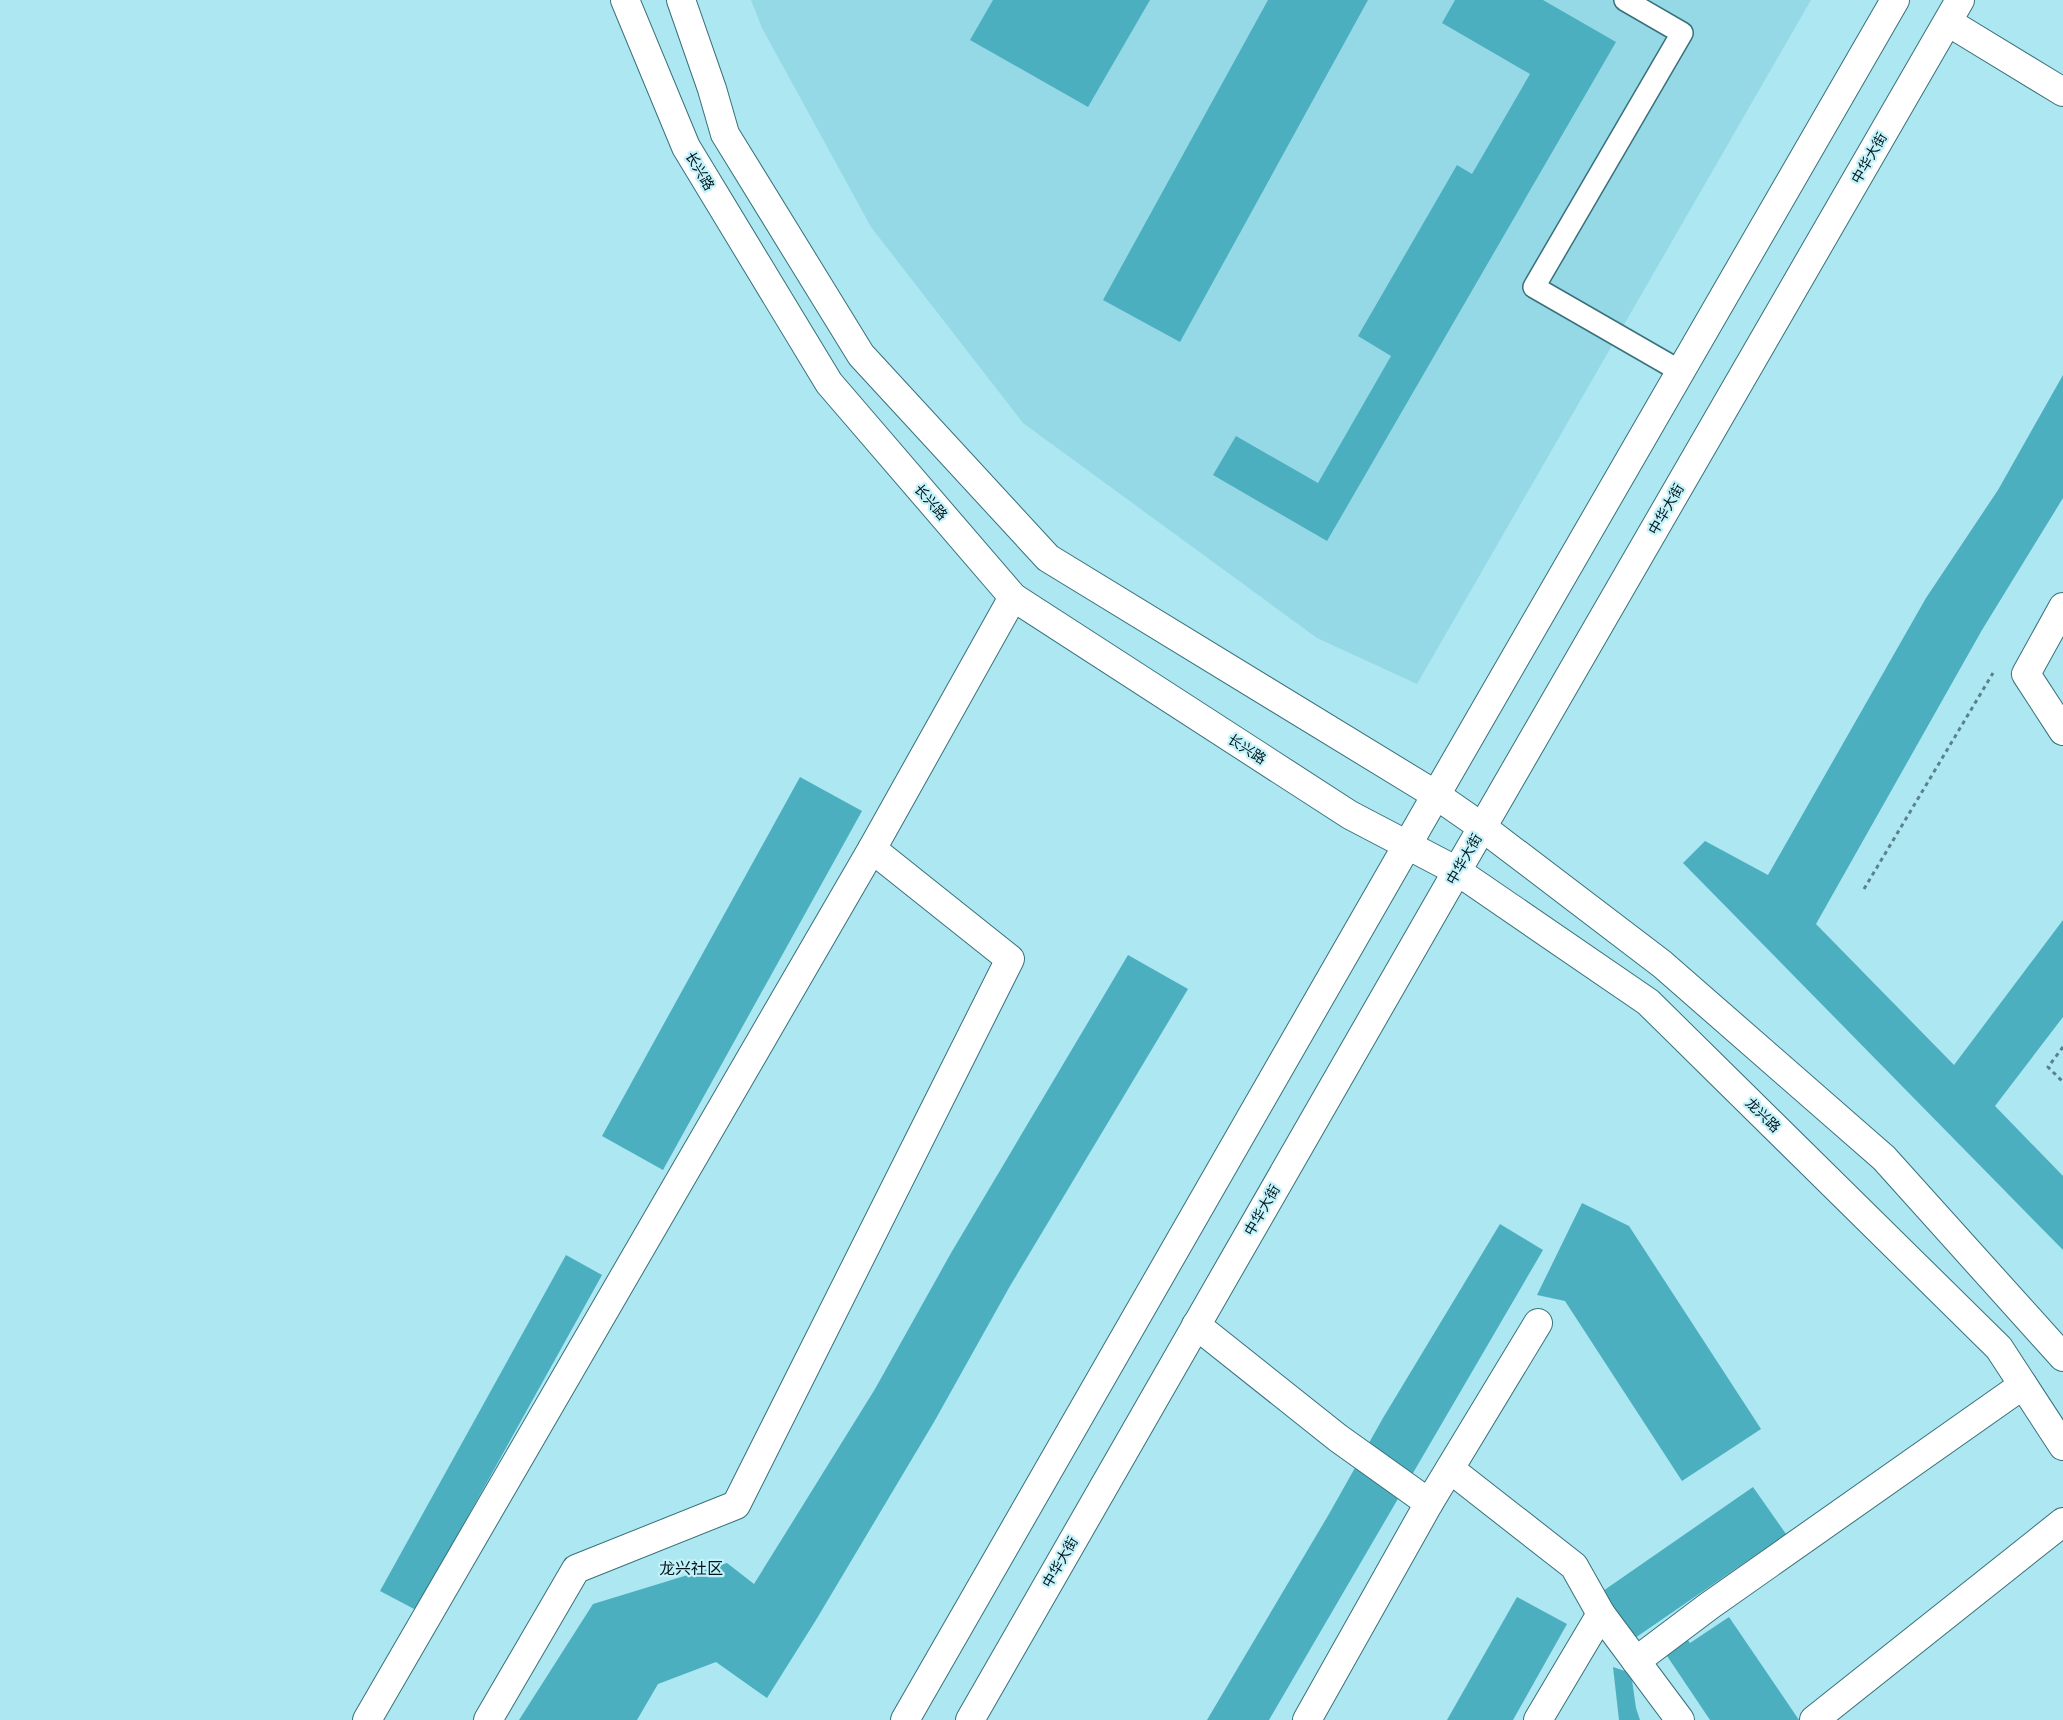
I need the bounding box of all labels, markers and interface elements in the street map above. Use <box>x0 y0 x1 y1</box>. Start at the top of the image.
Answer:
street label: 中华大街 <box>1847 129 1891 187</box>
street label: 长兴路 <box>681 148 719 194</box>
street label: 长兴路 <box>910 480 952 524</box>
street label: 中华大街 <box>1644 480 1688 538</box>
street label: 长兴路 <box>1224 730 1270 768</box>
street label: 中华大街 <box>1442 830 1486 888</box>
street label: 龙兴路 <box>1742 1094 1784 1136</box>
street label: 中华大街 <box>1240 1181 1284 1239</box>
street label: 中华大街 <box>1038 1533 1082 1591</box>
district label: 龙兴社区 <box>659 1559 723 1578</box>

